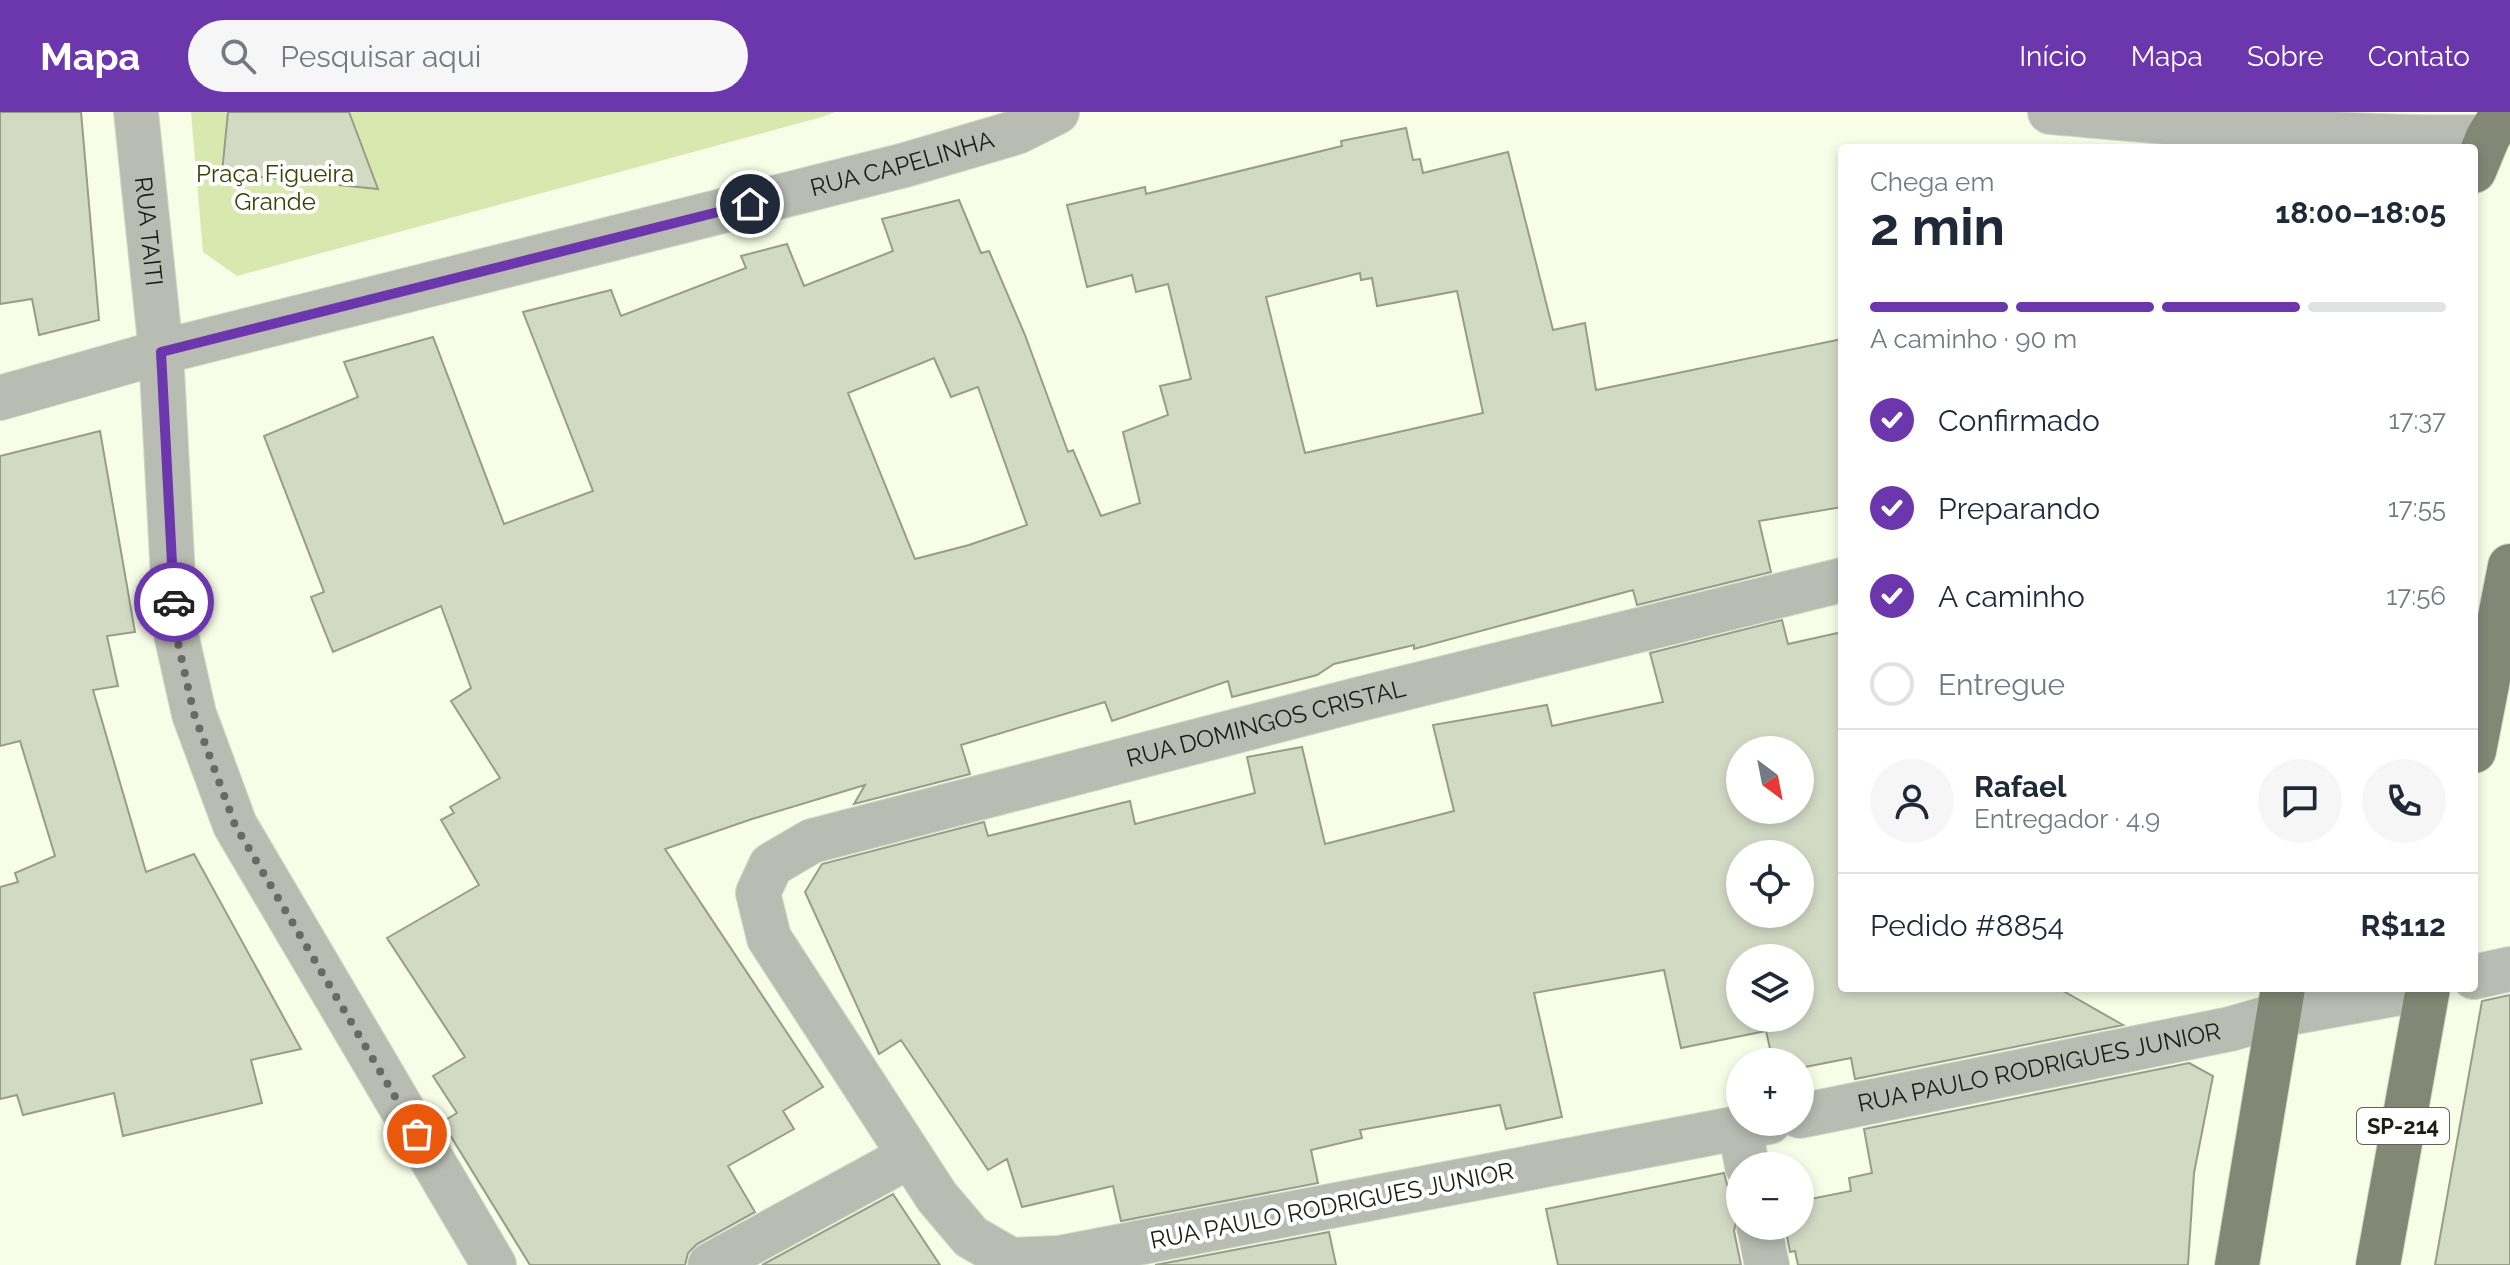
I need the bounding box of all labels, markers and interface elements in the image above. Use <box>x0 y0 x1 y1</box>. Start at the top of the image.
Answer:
search box <box>188 20 748 92</box>
text: Mapa <box>40 34 140 79</box>
icon: search <box>216 34 260 78</box>
text: Pesquisar aqui <box>280 39 481 74</box>
text: Início <box>2019 40 2087 73</box>
text: Mapa <box>2131 40 2203 73</box>
text: Sobre <box>2247 40 2324 73</box>
text: Contato <box>2368 40 2470 73</box>
street label: RUA CAPELINHA <box>807 125 997 202</box>
park label: Praça Figueira Grande <box>196 159 354 216</box>
text: Chega em <box>1870 167 1994 197</box>
pin <box>716 170 784 238</box>
street label: RUA TAITI <box>129 175 169 287</box>
icon: home <box>728 182 772 226</box>
text: 18:00–18:05 <box>2275 195 2446 230</box>
text: 2 min <box>1870 196 2005 257</box>
text: A caminho · 90 m <box>1870 324 2077 354</box>
icon: check <box>1870 398 1914 442</box>
text: Confirmado <box>1938 403 2100 438</box>
text: 17:37 <box>2389 405 2446 435</box>
icon: check <box>1870 486 1914 530</box>
text: Preparando <box>1938 491 2100 526</box>
text: 17:55 <box>2388 493 2446 523</box>
courier <box>134 562 214 642</box>
icon: check <box>1870 574 1914 618</box>
text: A caminho <box>1938 579 2085 614</box>
icon: car <box>152 580 196 624</box>
text: 17:56 <box>2386 581 2446 611</box>
text: Entregue <box>1938 667 2065 702</box>
street label: RUA DOMINGOS CRISTAL <box>1123 673 1409 773</box>
north arrow <box>1726 736 1814 824</box>
map controls <box>1726 736 1814 1240</box>
button: person <box>1870 759 1954 843</box>
button: chat <box>2258 759 2342 843</box>
button: phone <box>2362 759 2446 843</box>
text: Rafael <box>1974 769 2067 804</box>
text: Entregador · 4.9 <box>1974 804 2160 834</box>
button: locate <box>1726 840 1814 928</box>
text: Pedido #8854 <box>1870 908 2064 943</box>
text: R$112 <box>2360 908 2446 943</box>
button: layers <box>1726 944 1814 1032</box>
street label: RUA PAULO RODRIGUES JUNIOR <box>1855 1016 2223 1118</box>
button: + <box>1726 1048 1814 1136</box>
pin <box>383 1100 451 1168</box>
road number: SP-214 <box>2357 1108 2449 1144</box>
icon: bag <box>395 1112 439 1156</box>
button: − <box>1726 1152 1814 1240</box>
street label: RUA PAULO RODRIGUES JUNIOR <box>1148 1156 1516 1255</box>

